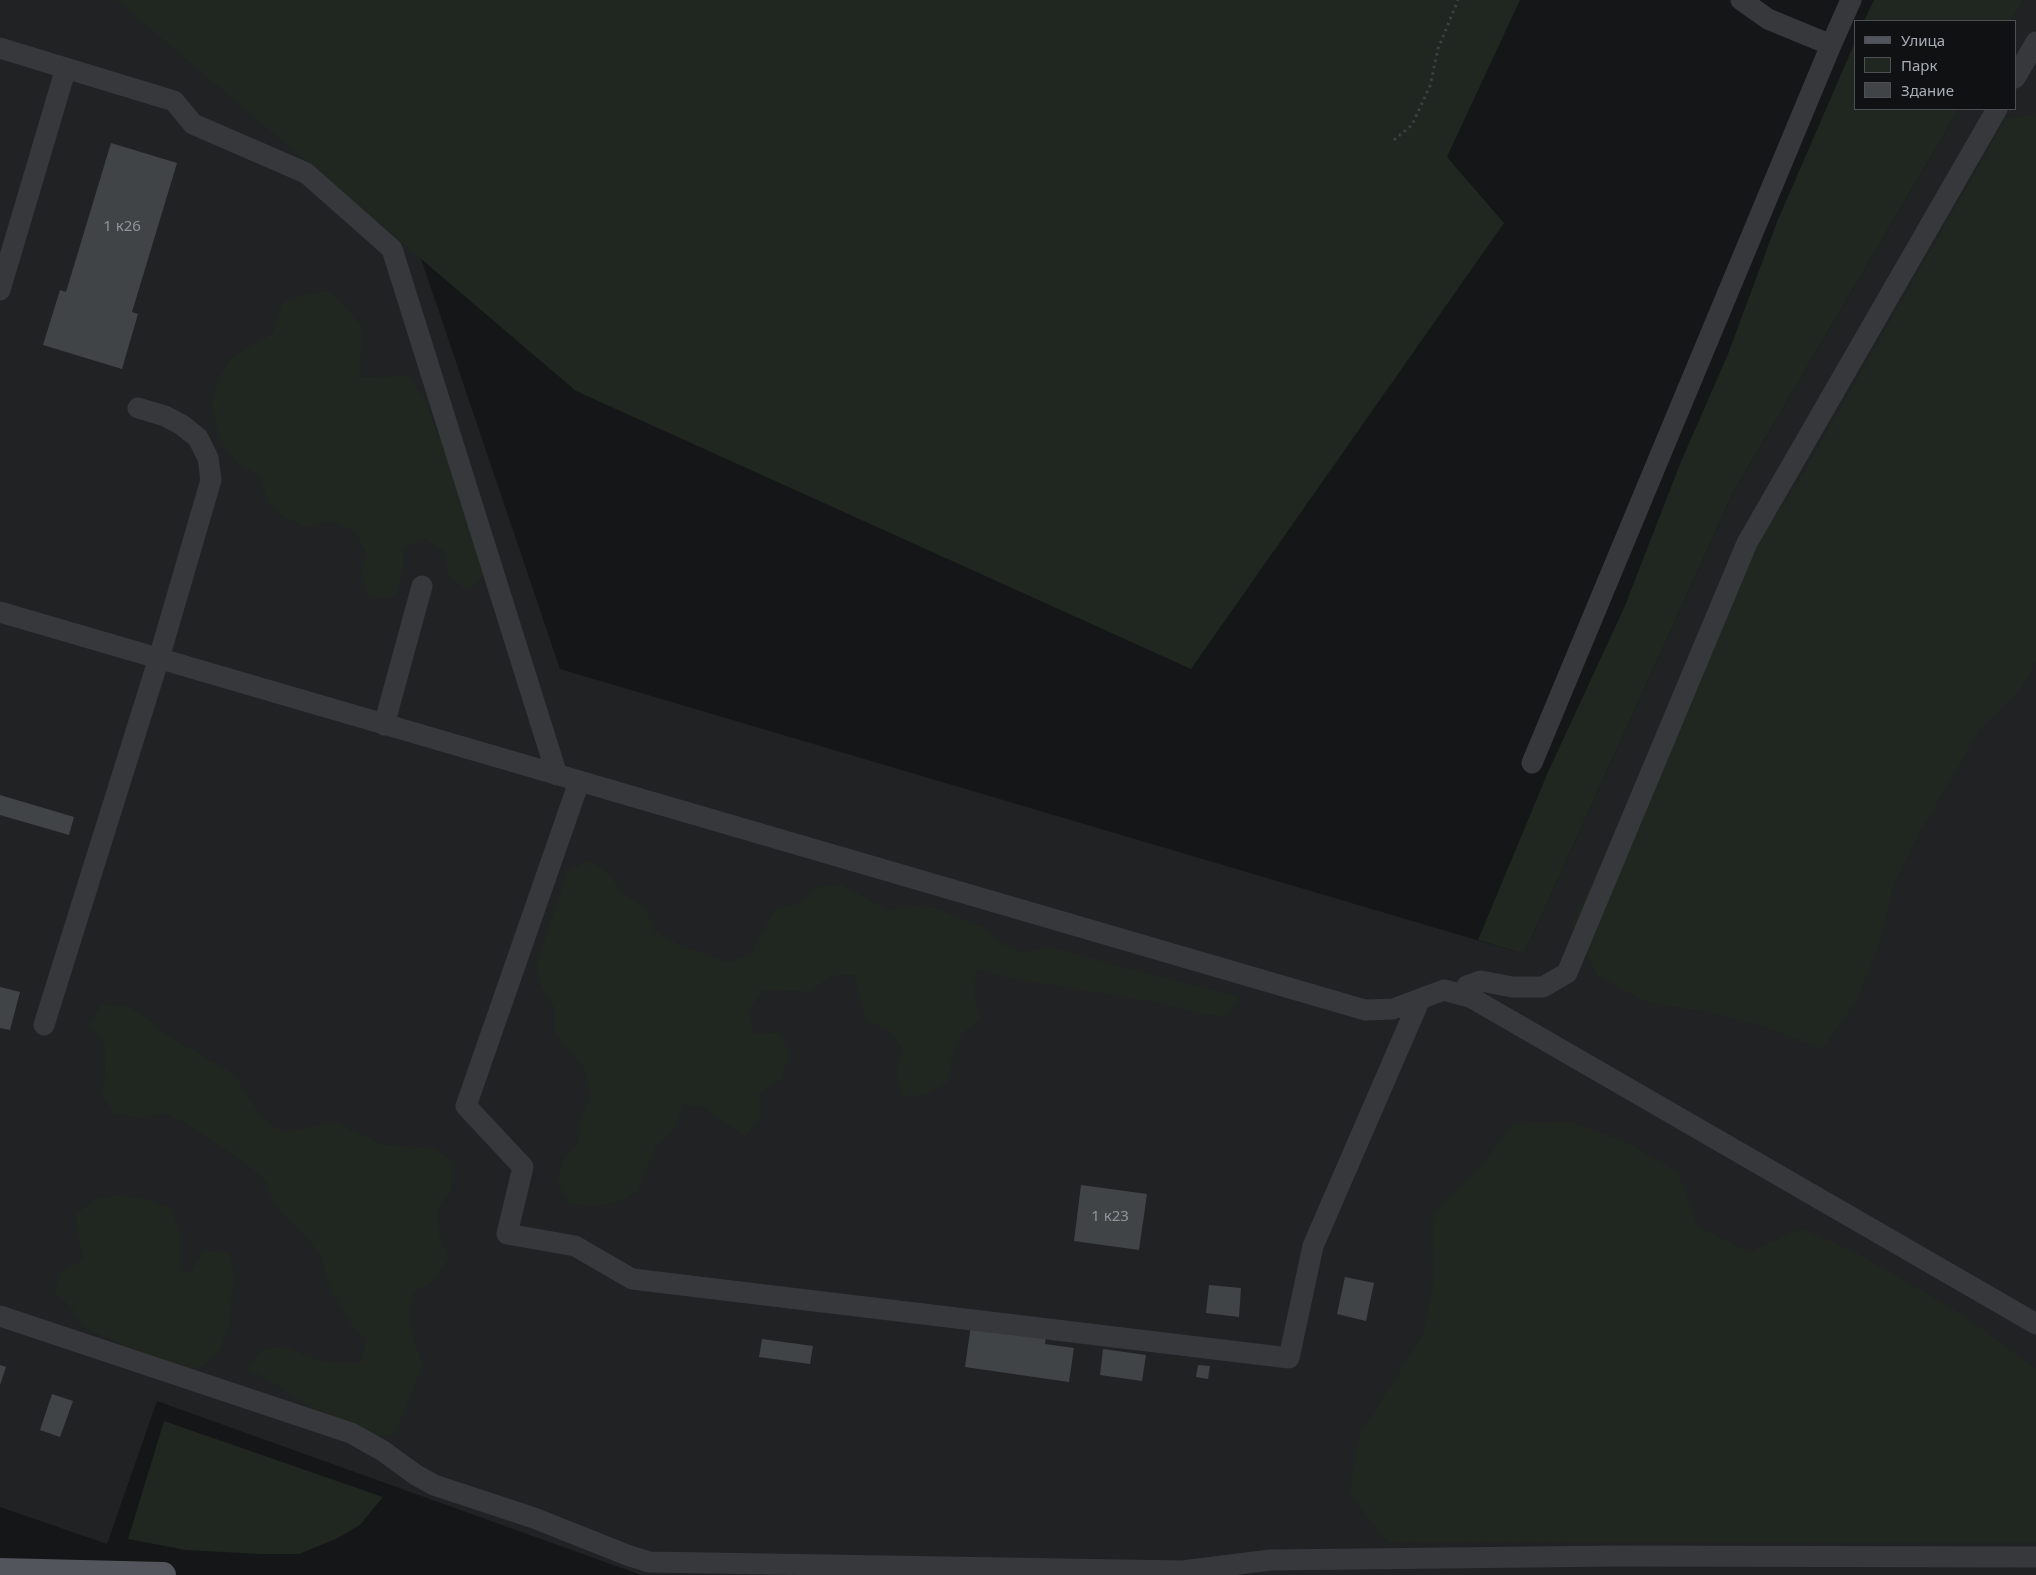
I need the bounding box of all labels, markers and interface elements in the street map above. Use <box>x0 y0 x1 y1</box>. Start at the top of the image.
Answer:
legend <box>1854 20 2016 110</box>
text: Улица <box>1901 30 1945 50</box>
text: Парк <box>1901 55 1937 75</box>
text: Здание <box>1901 80 1954 100</box>
house number: 1 к26 <box>103 218 141 236</box>
house number: 1 к23 <box>1091 1208 1129 1226</box>

